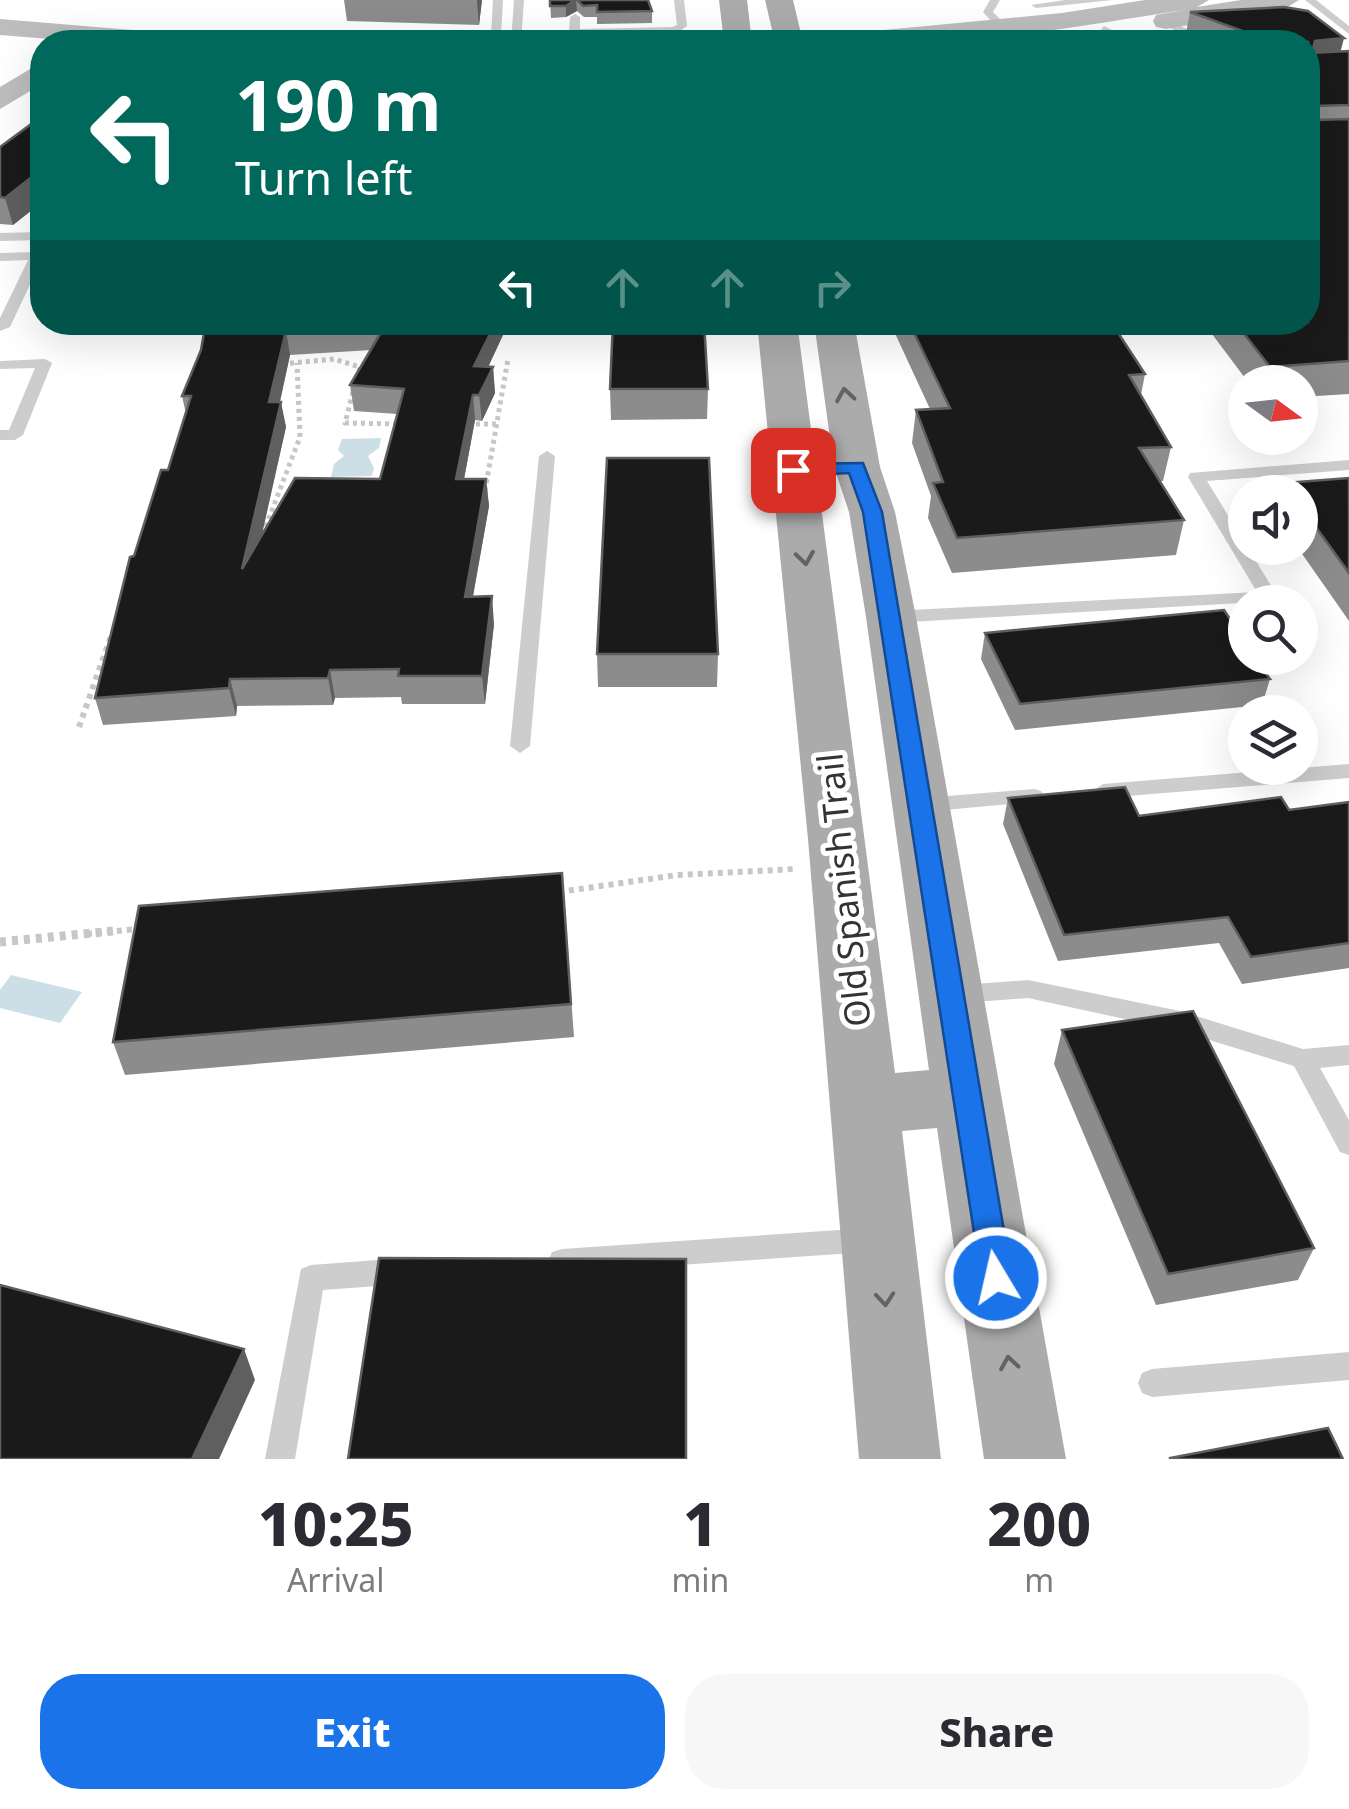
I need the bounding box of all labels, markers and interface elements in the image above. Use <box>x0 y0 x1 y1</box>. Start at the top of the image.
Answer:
text: 190 m <box>235 56 442 152</box>
icon: left <box>70 70 200 200</box>
text: Turn left <box>235 147 412 208</box>
icon: left <box>490 260 545 315</box>
icon: ahead <box>595 260 650 315</box>
icon: ahead <box>700 260 755 315</box>
icon: right <box>805 260 860 315</box>
north arrow <box>1228 365 1318 455</box>
map controls <box>1228 365 1318 785</box>
one-way arrow <box>835 387 856 403</box>
pin <box>751 428 836 513</box>
icon: arrive <box>766 443 821 498</box>
button: sound <box>1228 475 1318 565</box>
one-way arrow <box>794 551 815 567</box>
button: search <box>1228 585 1318 675</box>
button: layers <box>1228 695 1318 785</box>
street label: Old Spanish Trail <box>805 751 881 1029</box>
position arrow <box>944 1226 1048 1330</box>
one-way arrow <box>874 1291 896 1307</box>
one-way arrow <box>1000 1354 1021 1371</box>
text: 10:25 <box>258 1482 414 1564</box>
text: 1 <box>683 1482 718 1564</box>
text: 200 <box>987 1482 1091 1564</box>
text: Arrival <box>287 1558 385 1601</box>
text: min <box>671 1558 729 1601</box>
text: m <box>1024 1558 1054 1601</box>
button: Exit <box>40 1674 665 1789</box>
button: Share <box>685 1674 1309 1789</box>

